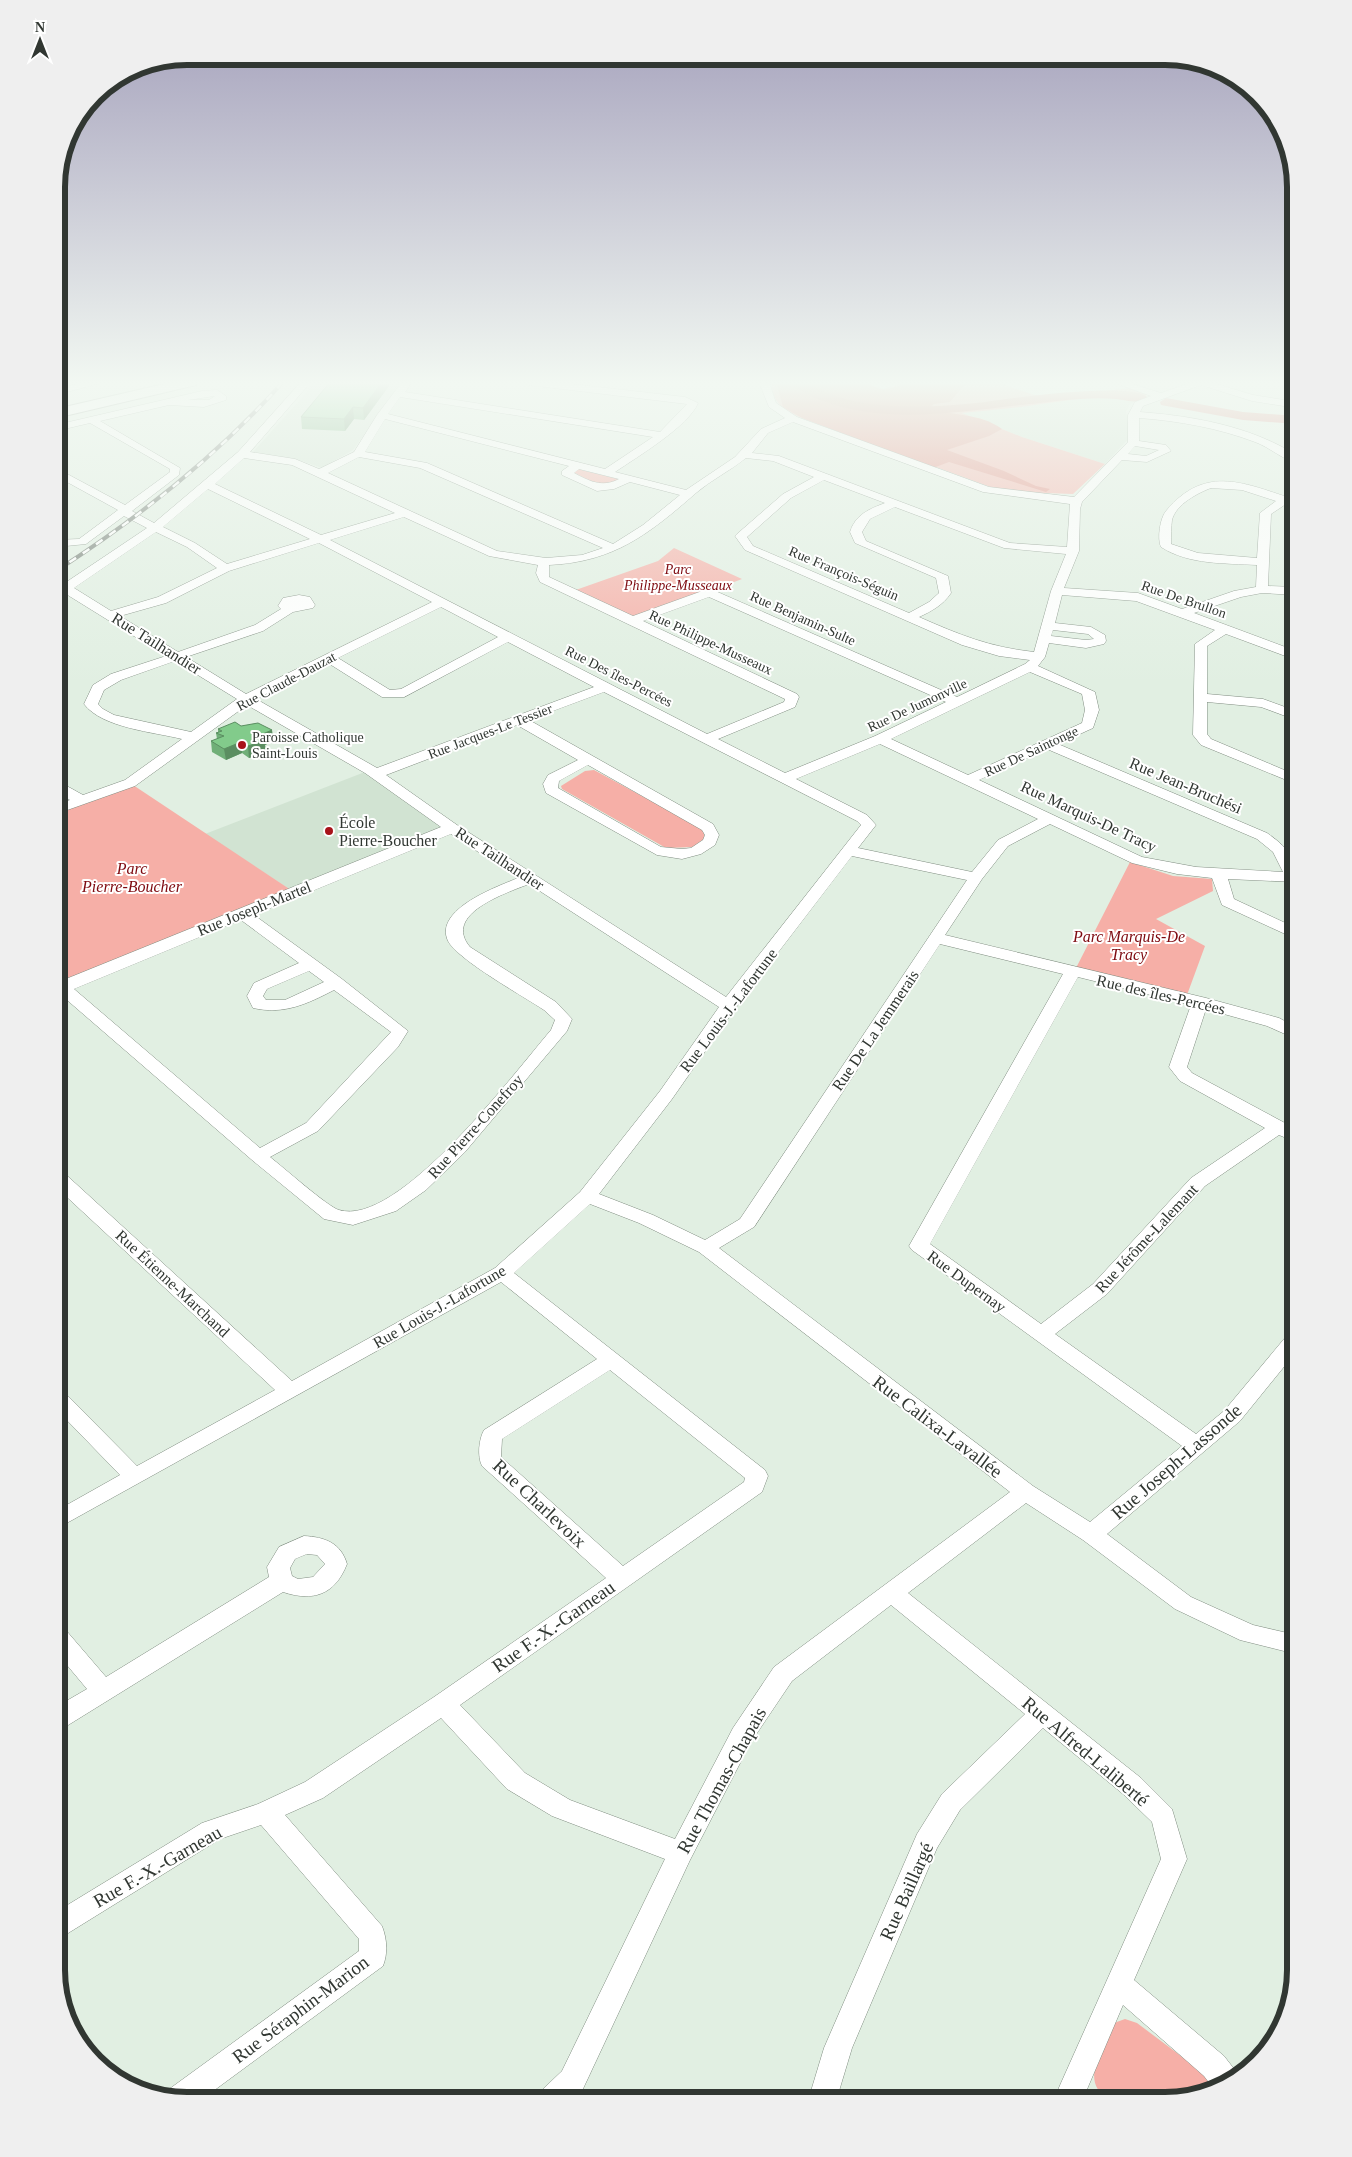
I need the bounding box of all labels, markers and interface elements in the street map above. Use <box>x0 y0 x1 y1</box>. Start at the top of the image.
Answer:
north arrow <box>15 15 65 65</box>
text: N <box>35 20 45 35</box>
street label: Rue François-Séguin <box>787 544 901 603</box>
park label: Parc Philippe-Musseaux <box>623 562 733 593</box>
street label: Rue De Brullon <box>1139 578 1228 621</box>
street label: Rue Benjamin-Sulte <box>748 588 858 648</box>
street label: Rue Philippe-Musseaux <box>647 607 775 678</box>
street label: Rue Tailhandier <box>109 609 205 678</box>
street label: Rue Des îles-Percées <box>563 643 675 710</box>
street label: Rue Claude-Dauzat <box>234 649 338 714</box>
street label: Rue De Jumonville <box>865 676 969 735</box>
street label: Rue Jacques-Le Tessier <box>426 701 555 762</box>
street label: Rue De Saintonge <box>982 723 1081 780</box>
place label: Paroisse Catholique Saint-Louis <box>252 730 364 761</box>
marker: Paroisse Catholique Saint-Louis <box>236 739 248 751</box>
street label: Rue Jean-Bruchési <box>1127 754 1245 817</box>
street label: Rue Marquis-De Tracy <box>1018 778 1159 856</box>
place label: École Pierre-Boucher <box>339 813 437 849</box>
street label: Rue Tailhandier <box>452 823 548 894</box>
marker: École Pierre-Boucher <box>323 825 335 837</box>
park label: Parc Pierre-Boucher <box>81 860 183 895</box>
street label: Rue Joseph-Martel <box>195 878 314 940</box>
park label: Parc Marquis-De Tracy <box>1072 928 1185 964</box>
street label: Rue Louis-J.-Lafortune <box>676 945 780 1075</box>
street label: Rue De La Jemmerais <box>829 967 922 1094</box>
street label: Rue des îles-Percées <box>1095 971 1227 1018</box>
street label: Rue Pierre-Conefroy <box>424 1071 527 1182</box>
street label: Rue Jérôme-Lalemant <box>1092 1180 1201 1296</box>
street label: Rue Étienne-Marchand <box>112 1226 234 1340</box>
street label: Rue Dupernay <box>924 1247 1009 1316</box>
street label: Rue Louis-J.-Lafortune <box>370 1262 509 1351</box>
street label: Rue Calixa-Lavallée <box>869 1371 1007 1482</box>
street label: Rue Joseph-Lassonde <box>1107 1399 1246 1523</box>
street label: Rue Charlevoix <box>489 1455 591 1552</box>
street label: Rue F.-X.-Garneau <box>488 1576 619 1676</box>
street label: Rue Alfred-Laliberté <box>1018 1692 1153 1810</box>
street label: Rue Thomas-Chapais <box>673 1704 770 1857</box>
street label: Rue F.-X.-Garneau <box>89 1821 226 1912</box>
street label: Rue Baillargé <box>876 1839 937 1943</box>
street label: Rue Séraphin-Marion <box>228 1951 373 2067</box>

